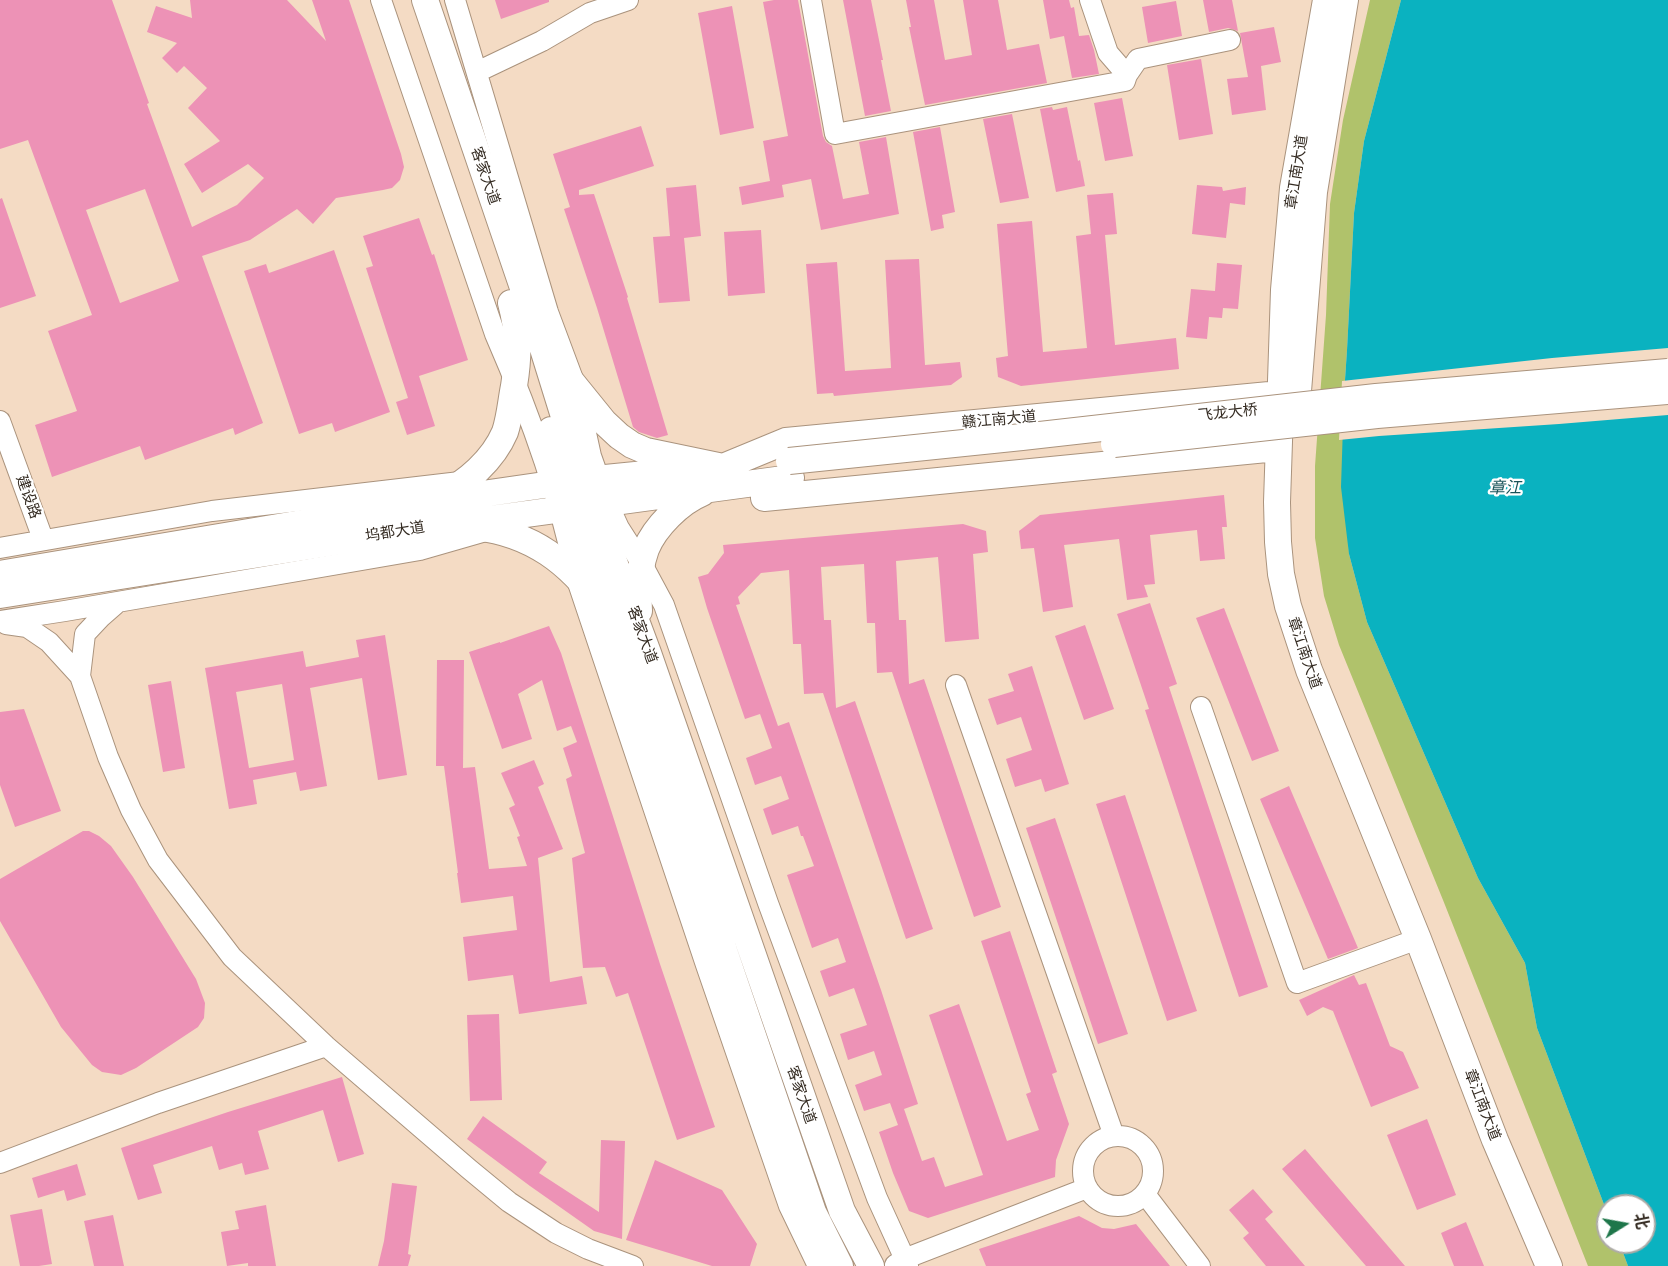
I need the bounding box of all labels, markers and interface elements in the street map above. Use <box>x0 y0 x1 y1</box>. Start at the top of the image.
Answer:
street label: 章江南大道 <box>1282 134 1312 210</box>
street label: 客家大道 <box>467 145 503 207</box>
street label: 飞龙大桥 <box>1197 401 1259 425</box>
street label: 赣江南大道 <box>961 408 1037 432</box>
street label: 建设路 <box>12 473 44 521</box>
water label: 章江 <box>1489 478 1521 498</box>
street label: 坞都大道 <box>364 518 426 546</box>
street label: 客家大道 <box>623 604 661 666</box>
street label: 章江南大道 <box>1283 615 1325 691</box>
street label: 客家大道 <box>783 1064 819 1126</box>
street label: 章江南大道 <box>1460 1067 1504 1143</box>
north arrow <box>1596 1194 1656 1254</box>
text: 北 <box>1629 1211 1654 1231</box>

